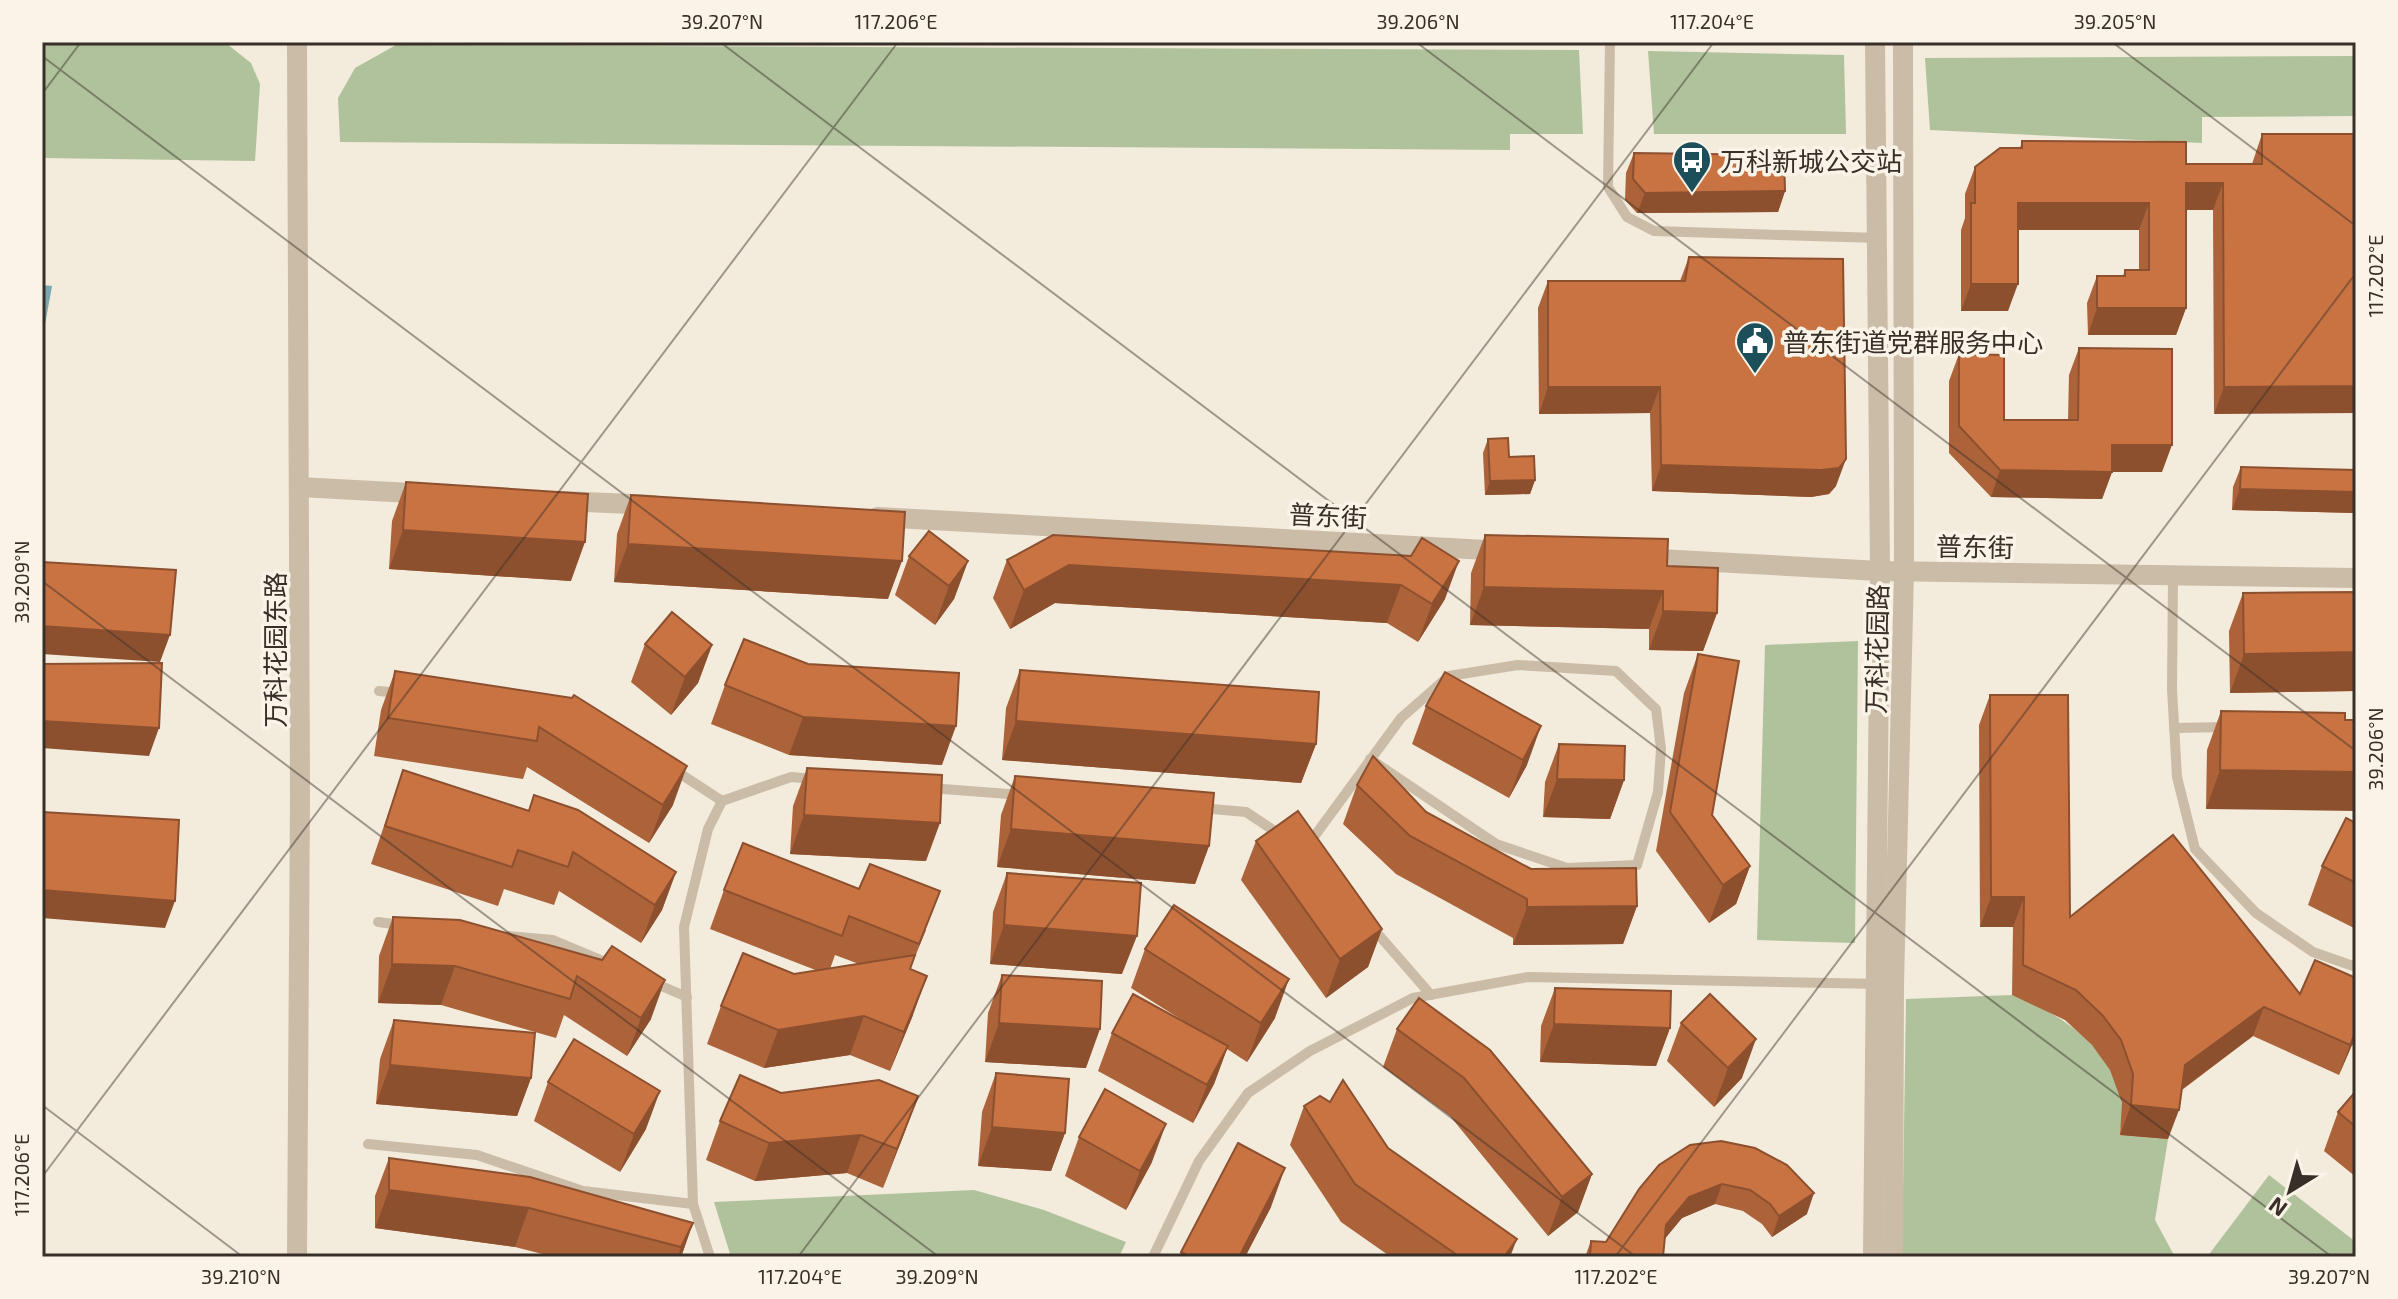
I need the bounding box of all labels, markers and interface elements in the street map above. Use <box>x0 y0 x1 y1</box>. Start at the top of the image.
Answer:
text: 39.207°N <box>681 9 763 33</box>
text: 117.206°E <box>854 9 938 33</box>
text: 39.206°N <box>1376 9 1460 33</box>
text: 117.204°E <box>1670 9 1754 33</box>
text: 39.205°N <box>2074 9 2156 33</box>
bus stop icon: 万科新城公交站 <box>1671 139 1713 194</box>
place label: 万科新城公交站 <box>1720 145 1902 176</box>
text: 117.202°E <box>2363 235 2387 317</box>
public building icon: 普东街道党群服务中心 <box>1734 320 1776 375</box>
place label: 普东街道党群服务中心 <box>1783 326 2043 357</box>
street label: 普东街 <box>1288 497 1368 533</box>
street label: 普东街 <box>1936 530 2014 562</box>
text: 39.209°N <box>9 540 33 624</box>
street label: 万科花园东路 <box>259 572 290 728</box>
street label: 万科花园路 <box>1859 584 1893 714</box>
text: 39.206°N <box>2363 707 2387 791</box>
text: 117.206°E <box>9 1133 33 1217</box>
north arrow <box>2250 1151 2330 1231</box>
text: N <box>2263 1193 2292 1223</box>
text: 39.210°N <box>201 1264 281 1288</box>
text: 117.204°E <box>758 1264 842 1288</box>
text: 39.209°N <box>895 1264 979 1288</box>
text: 117.202°E <box>1575 1264 1657 1288</box>
text: 39.207°N <box>2288 1264 2370 1288</box>

